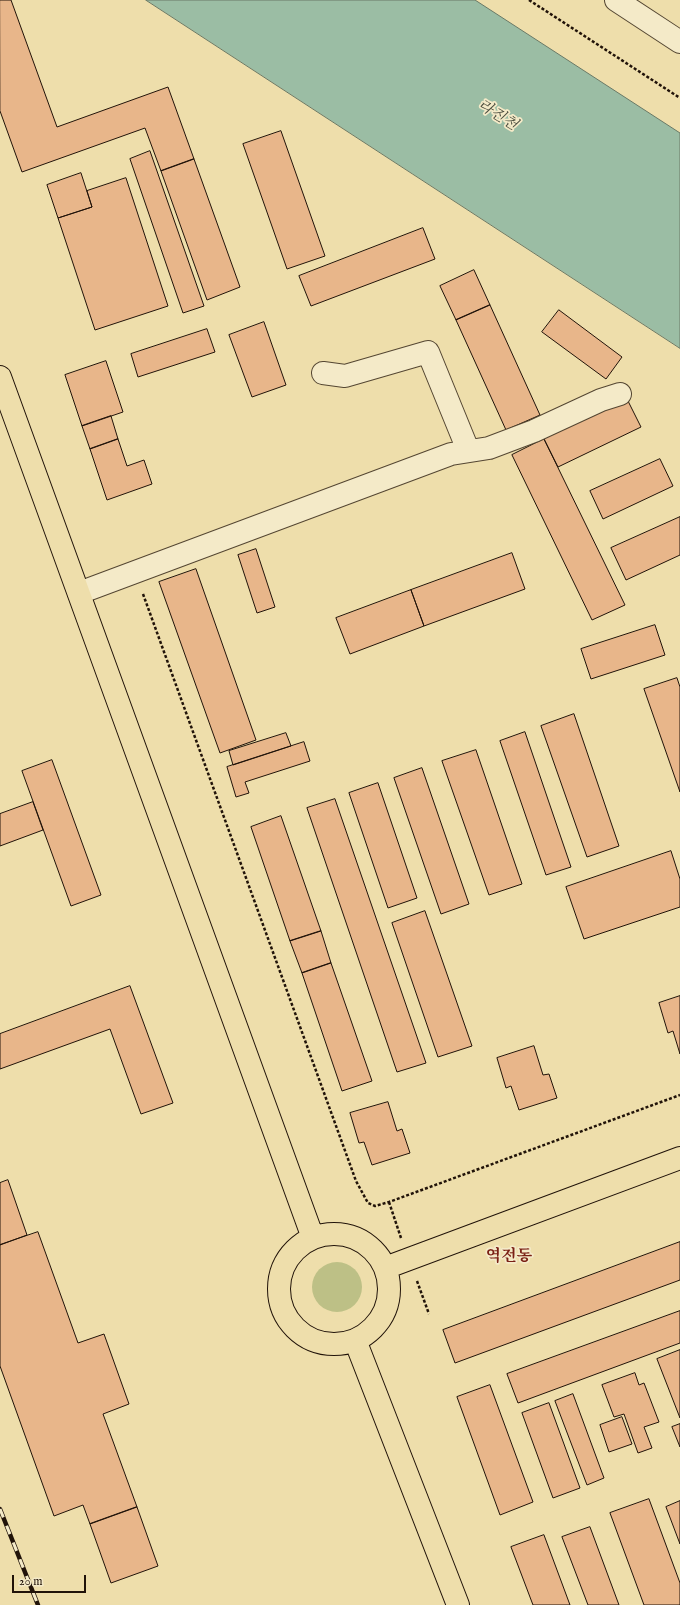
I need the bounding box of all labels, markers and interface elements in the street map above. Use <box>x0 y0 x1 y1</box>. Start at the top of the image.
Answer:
water label: 라진천 <box>474 97 520 135</box>
district label: 역전동 <box>486 1248 532 1268</box>
scale bar <box>14 1567 88 1593</box>
text: 20 m <box>19 1574 42 1589</box>

